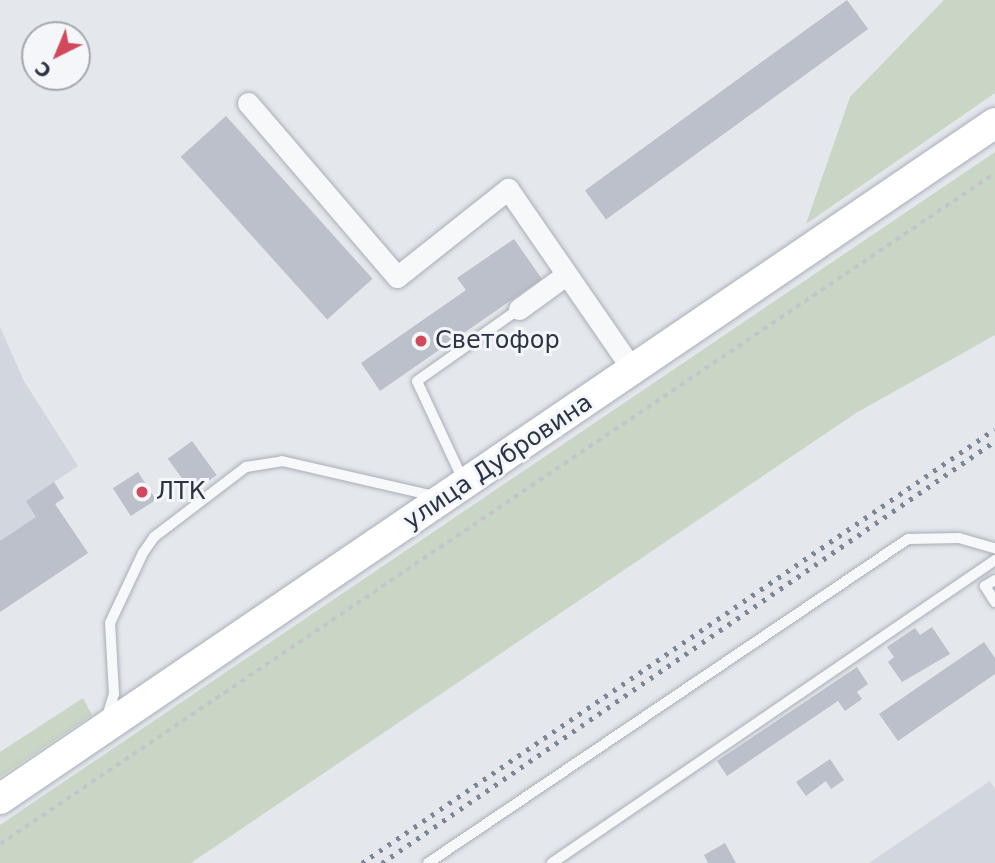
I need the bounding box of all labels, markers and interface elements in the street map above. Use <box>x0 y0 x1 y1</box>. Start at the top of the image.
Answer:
north arrow <box>21 21 91 91</box>
text: С <box>30 57 56 83</box>
place label: Светофор <box>435 327 560 355</box>
marker: Светофор <box>413 333 429 349</box>
street label: улица Дубровина <box>398 388 598 536</box>
place label: ЛТК <box>156 478 206 506</box>
marker: ЛТК <box>134 484 150 500</box>

